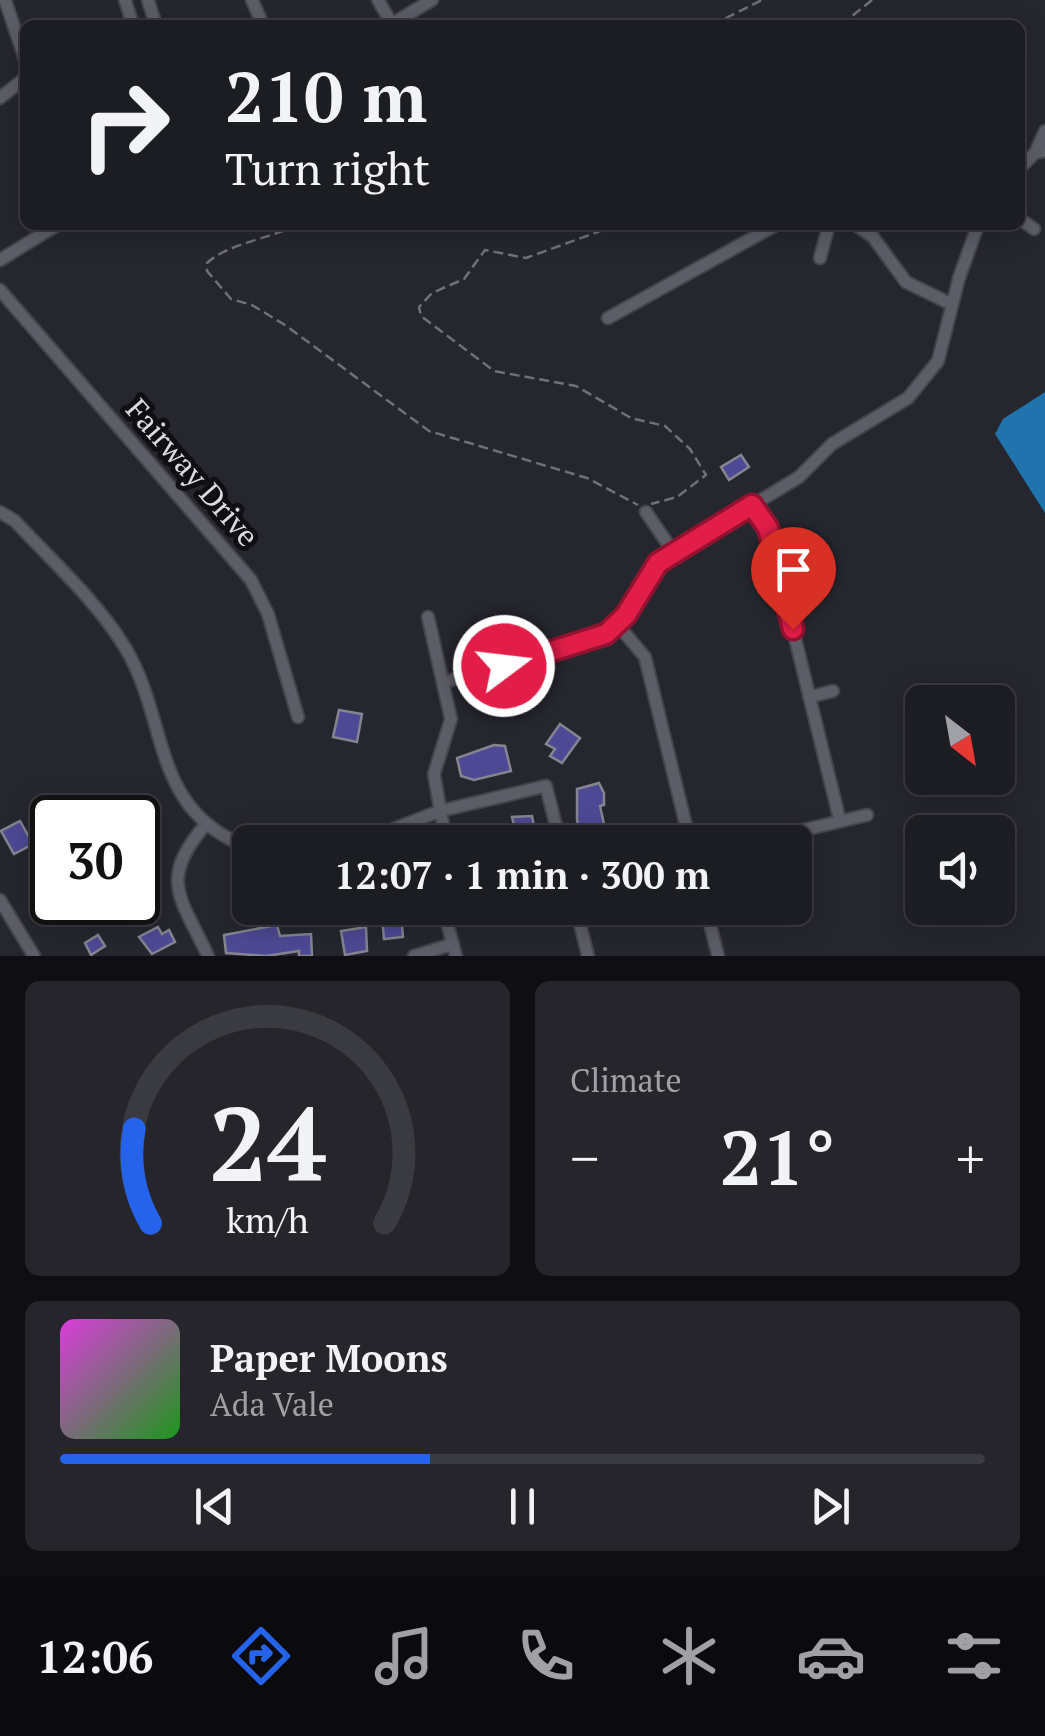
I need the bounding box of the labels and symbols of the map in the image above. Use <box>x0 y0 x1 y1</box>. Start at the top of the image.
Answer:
street label: Fairway Drive <box>118 390 268 555</box>
pin <box>751 527 836 630</box>
position arrow <box>452 614 556 718</box>
north arrow <box>905 685 1015 795</box>
speed limit sign: 30 <box>30 795 160 925</box>

